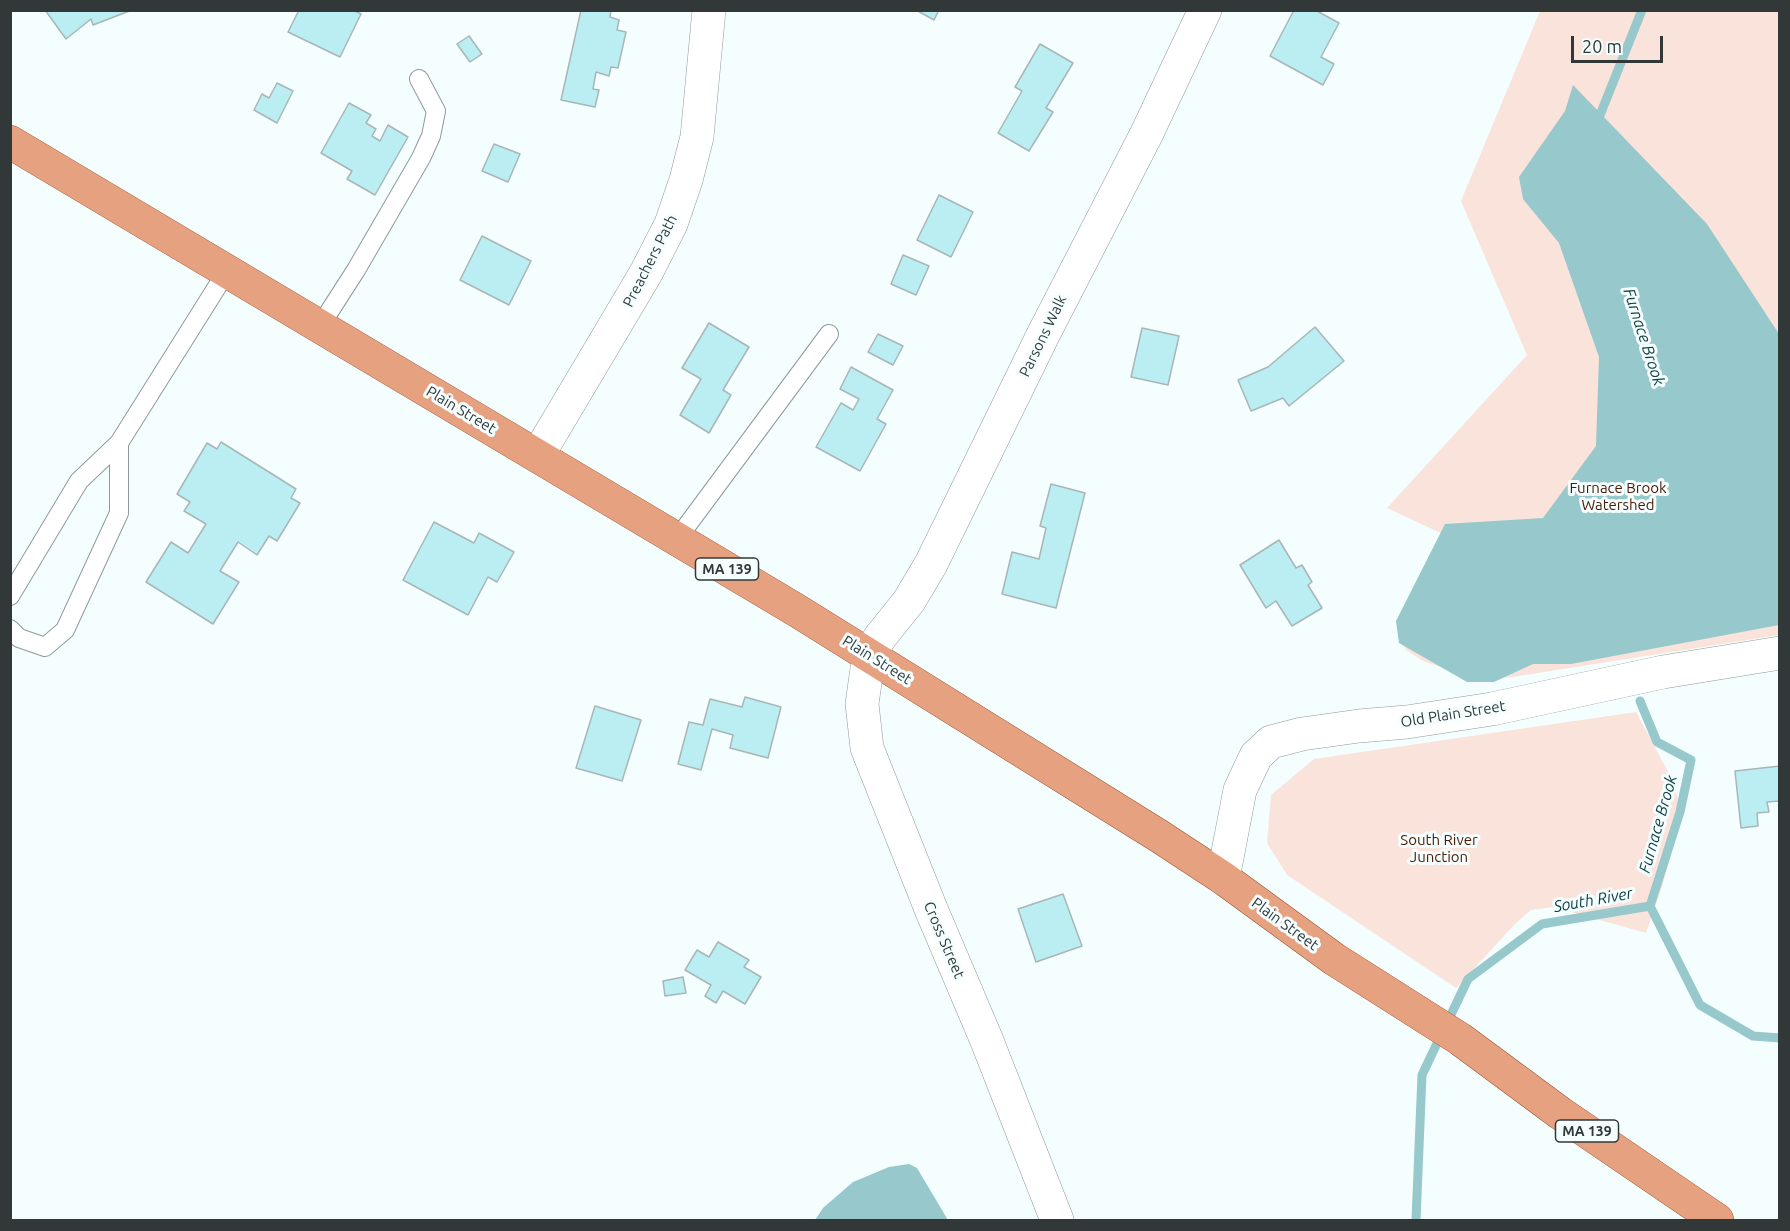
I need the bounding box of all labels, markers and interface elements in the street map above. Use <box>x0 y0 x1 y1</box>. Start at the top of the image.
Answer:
scale bar <box>1574 24 1666 62</box>
text: 20 m <box>1582 36 1622 56</box>
street label: Preachers Path <box>619 212 681 310</box>
water label: Furnace Brook <box>1619 286 1669 388</box>
street label: Parsons Walk <box>1015 292 1071 380</box>
street label: Plain Street <box>423 382 499 438</box>
park label: Furnace Brook Watershed <box>1569 479 1667 514</box>
road number: MA 139 <box>696 558 758 580</box>
street label: Plain Street <box>839 632 915 688</box>
street label: Old Plain Street <box>1399 697 1507 731</box>
water label: Furnace Brook <box>1635 773 1681 875</box>
park label: South River Junction <box>1400 831 1478 866</box>
water label: South River <box>1552 884 1634 916</box>
street label: Plain Street <box>1248 894 1322 954</box>
street label: Cross Street <box>920 899 968 981</box>
road number: MA 139 <box>1556 1120 1618 1142</box>

